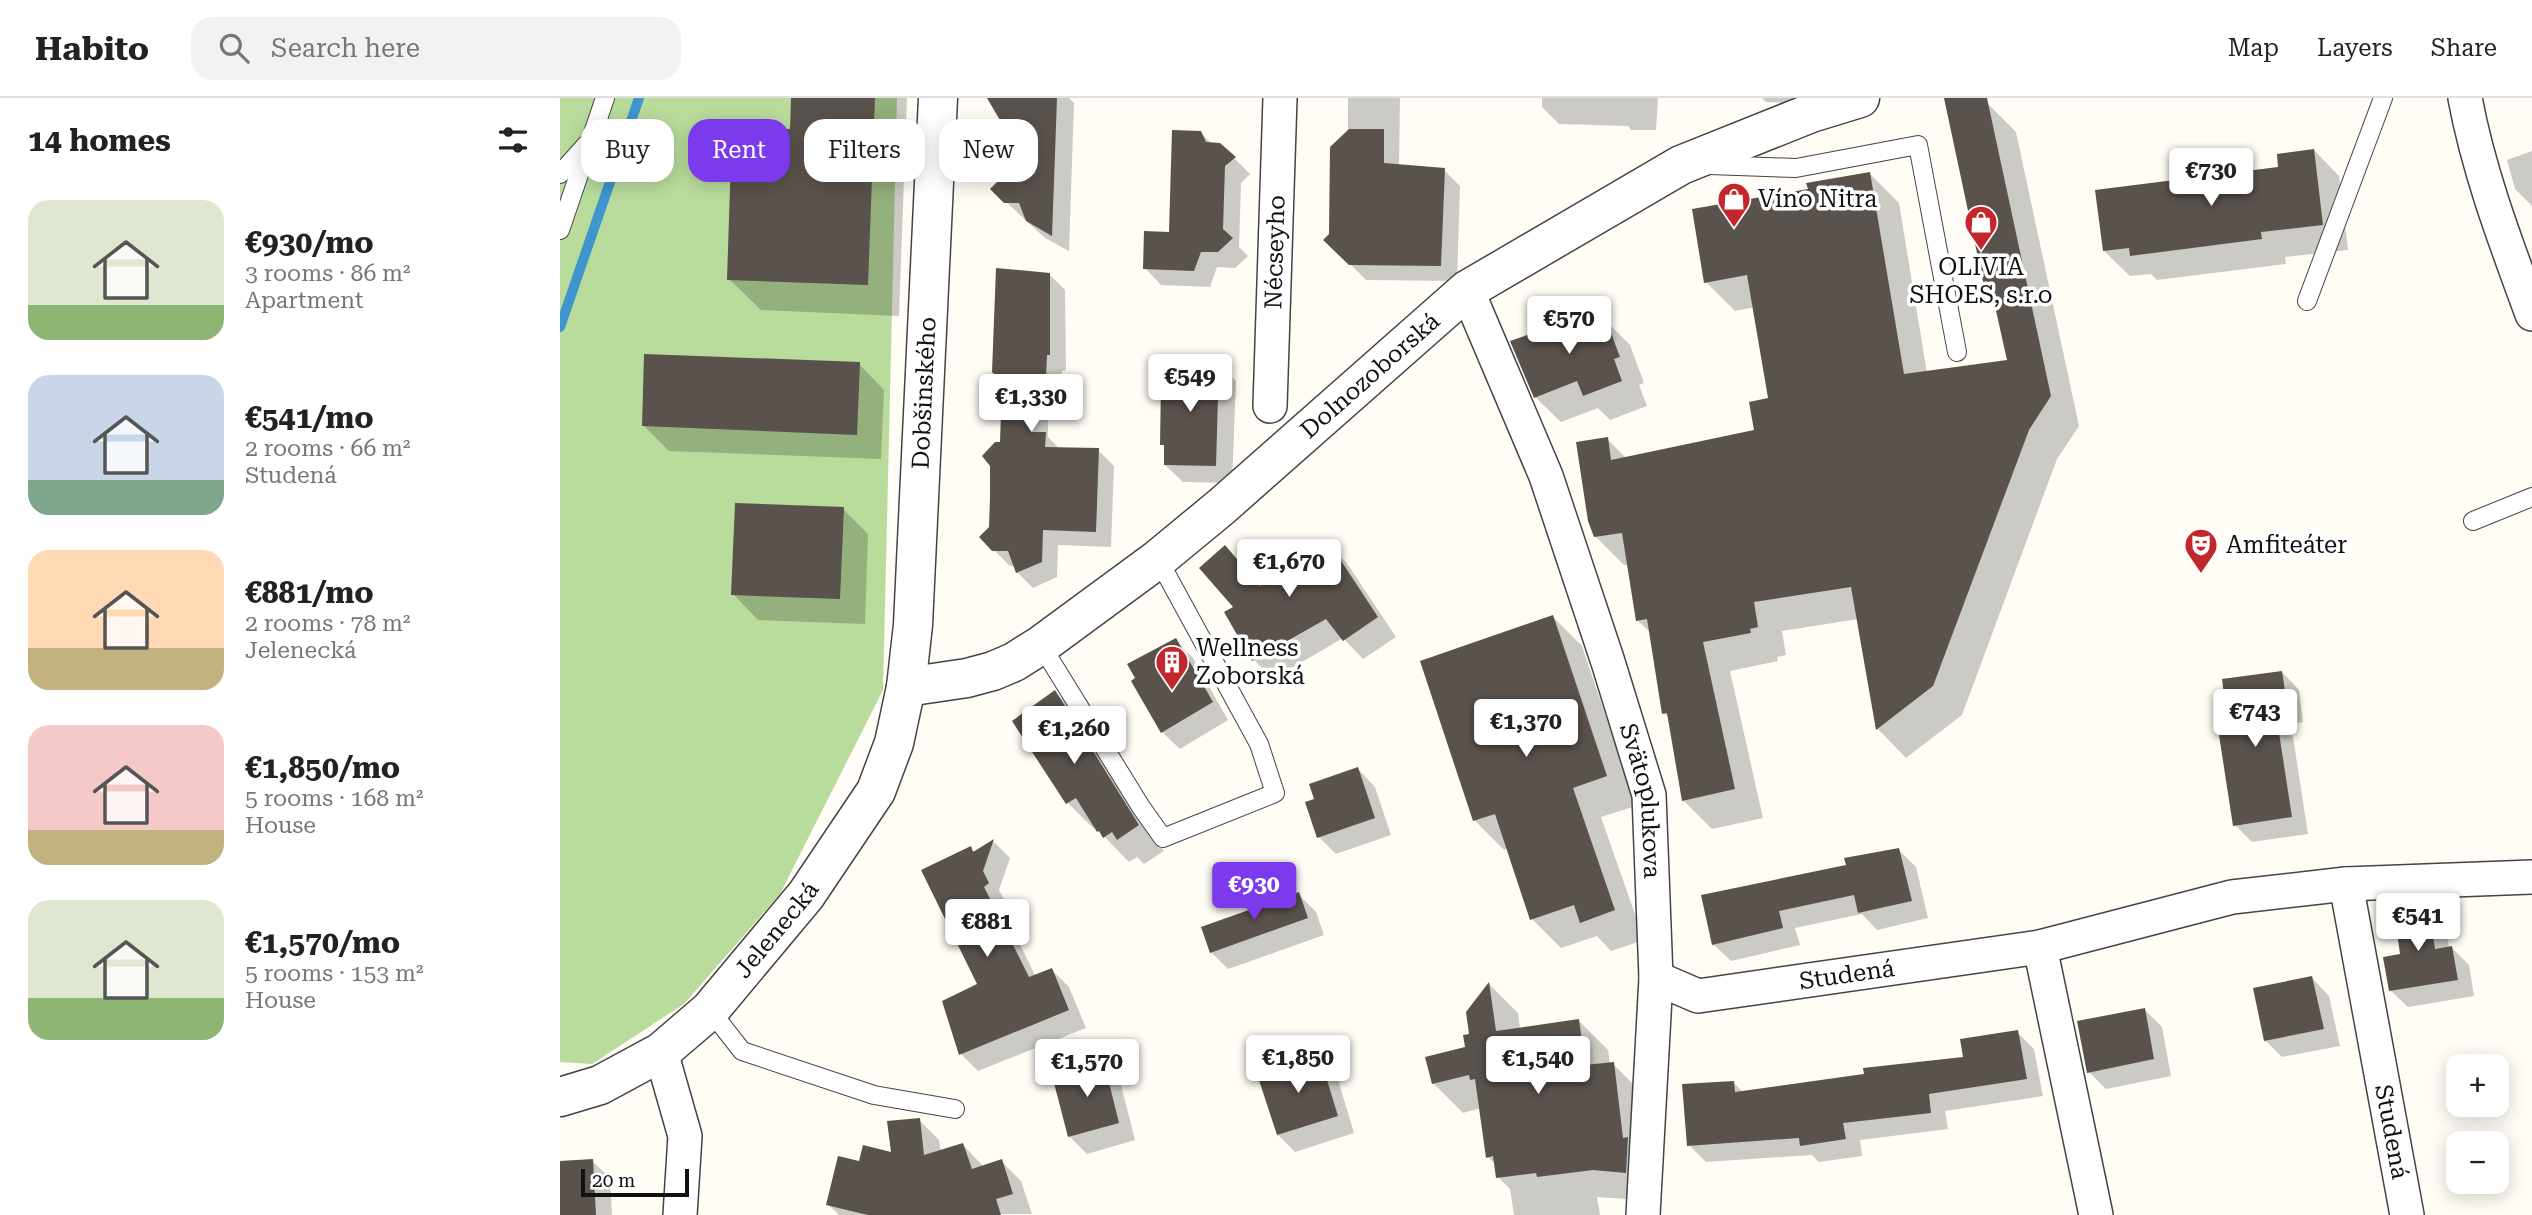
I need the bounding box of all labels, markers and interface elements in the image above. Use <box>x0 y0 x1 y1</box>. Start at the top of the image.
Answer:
search box <box>191 17 681 80</box>
text: Habito <box>35 29 149 68</box>
icon: search <box>215 29 253 67</box>
text: Search here <box>271 33 420 63</box>
text: Map <box>2228 34 2279 62</box>
text: Layers <box>2317 34 2393 62</box>
text: Share <box>2431 34 2497 62</box>
chip: Buy <box>581 119 674 182</box>
chip: Rent <box>688 119 790 182</box>
chip: Filters <box>804 119 925 182</box>
chip: New <box>939 119 1038 182</box>
icon: filters <box>494 121 532 159</box>
text: 14 homes <box>28 123 171 158</box>
pin: €730 <box>2170 148 2252 208</box>
text: €730 <box>2185 157 2237 184</box>
shop icon: Víno Nitra <box>1715 180 1753 229</box>
place label: Víno Nitra <box>1758 185 1877 213</box>
street label: Nécseyho <box>1259 194 1291 310</box>
shop icon: OLIVIA SHOES, s.r.o <box>1962 203 2000 252</box>
text: €930/mo <box>245 225 374 260</box>
icon: home <box>84 228 168 312</box>
place label: OLIVIA SHOES, s.r.o <box>1910 253 2052 309</box>
text: 3 rooms · 86 m² <box>245 260 411 287</box>
text: Apartment <box>245 287 364 314</box>
pin: €570 <box>1528 296 1610 356</box>
text: €570 <box>1543 305 1595 332</box>
street label: Dolnozoborská <box>1295 307 1445 444</box>
street label: Dobšinského <box>906 316 942 470</box>
pin: €549 <box>1149 354 1231 414</box>
text: €549 <box>1164 363 1216 390</box>
pin: €1,330 <box>974 374 1088 434</box>
text: €1,330 <box>995 383 1067 410</box>
text: €541/mo <box>245 400 374 435</box>
icon: home <box>84 403 168 487</box>
text: 2 rooms · 66 m² <box>245 435 411 462</box>
text: Studená <box>245 462 337 489</box>
theatre icon: Amfiteáter <box>2182 526 2220 575</box>
place label: Amfiteáter <box>2226 531 2347 559</box>
pin: €1,670 <box>1232 540 1346 599</box>
text: €1,670 <box>1253 548 1325 575</box>
text: €881/mo <box>245 575 374 610</box>
icon: home <box>84 578 168 662</box>
text: 2 rooms · 78 m² <box>245 610 411 637</box>
place label: Wellness Zoborská <box>1196 634 1305 690</box>
text: Jelenecká <box>245 637 356 664</box>
building icon: Wellness Zoborská <box>1153 643 1191 692</box>
pin: €743 <box>2214 690 2296 749</box>
text: €743 <box>2229 698 2281 725</box>
pin: €1,370 <box>1469 700 1583 759</box>
pin: €1,260 <box>1017 706 1131 766</box>
text: €1,370 <box>1490 708 1562 735</box>
text: €1,260 <box>1038 715 1110 742</box>
street label: Svätoplukova <box>1614 720 1666 879</box>
text: €1,850/mo <box>245 750 400 785</box>
icon: home <box>84 753 168 837</box>
text: 5 rooms · 168 m² <box>245 785 423 812</box>
text: House <box>245 812 316 839</box>
pin: €930 <box>1213 862 1295 922</box>
text: €930 <box>1228 871 1280 898</box>
street label: Jelenecká <box>729 877 825 984</box>
pin: €541 <box>2377 894 2459 953</box>
pin: €881 <box>946 900 1028 959</box>
text: €541 <box>2392 902 2444 929</box>
text: €881 <box>961 908 1013 935</box>
text: €1,570/mo <box>245 925 400 960</box>
icon: home <box>84 928 168 1012</box>
street label: Studená <box>1797 954 1896 995</box>
text: 5 rooms · 153 m² <box>245 960 423 987</box>
text: House <box>245 987 316 1014</box>
pin: €1,850 <box>1241 1035 1355 1095</box>
pin: €1,540 <box>1481 1037 1595 1096</box>
pin: €1,570 <box>1030 1040 1144 1099</box>
text: €1,850 <box>1262 1044 1334 1071</box>
text: €1,540 <box>1502 1045 1574 1072</box>
text: €1,570 <box>1051 1048 1123 1075</box>
map controls <box>2446 1054 2509 1194</box>
button: + <box>2446 1054 2509 1117</box>
street label: Studená <box>2369 1082 2414 1182</box>
button: − <box>2446 1131 2509 1194</box>
scale bar <box>581 1166 690 1198</box>
text: 20 m <box>592 1169 635 1192</box>

